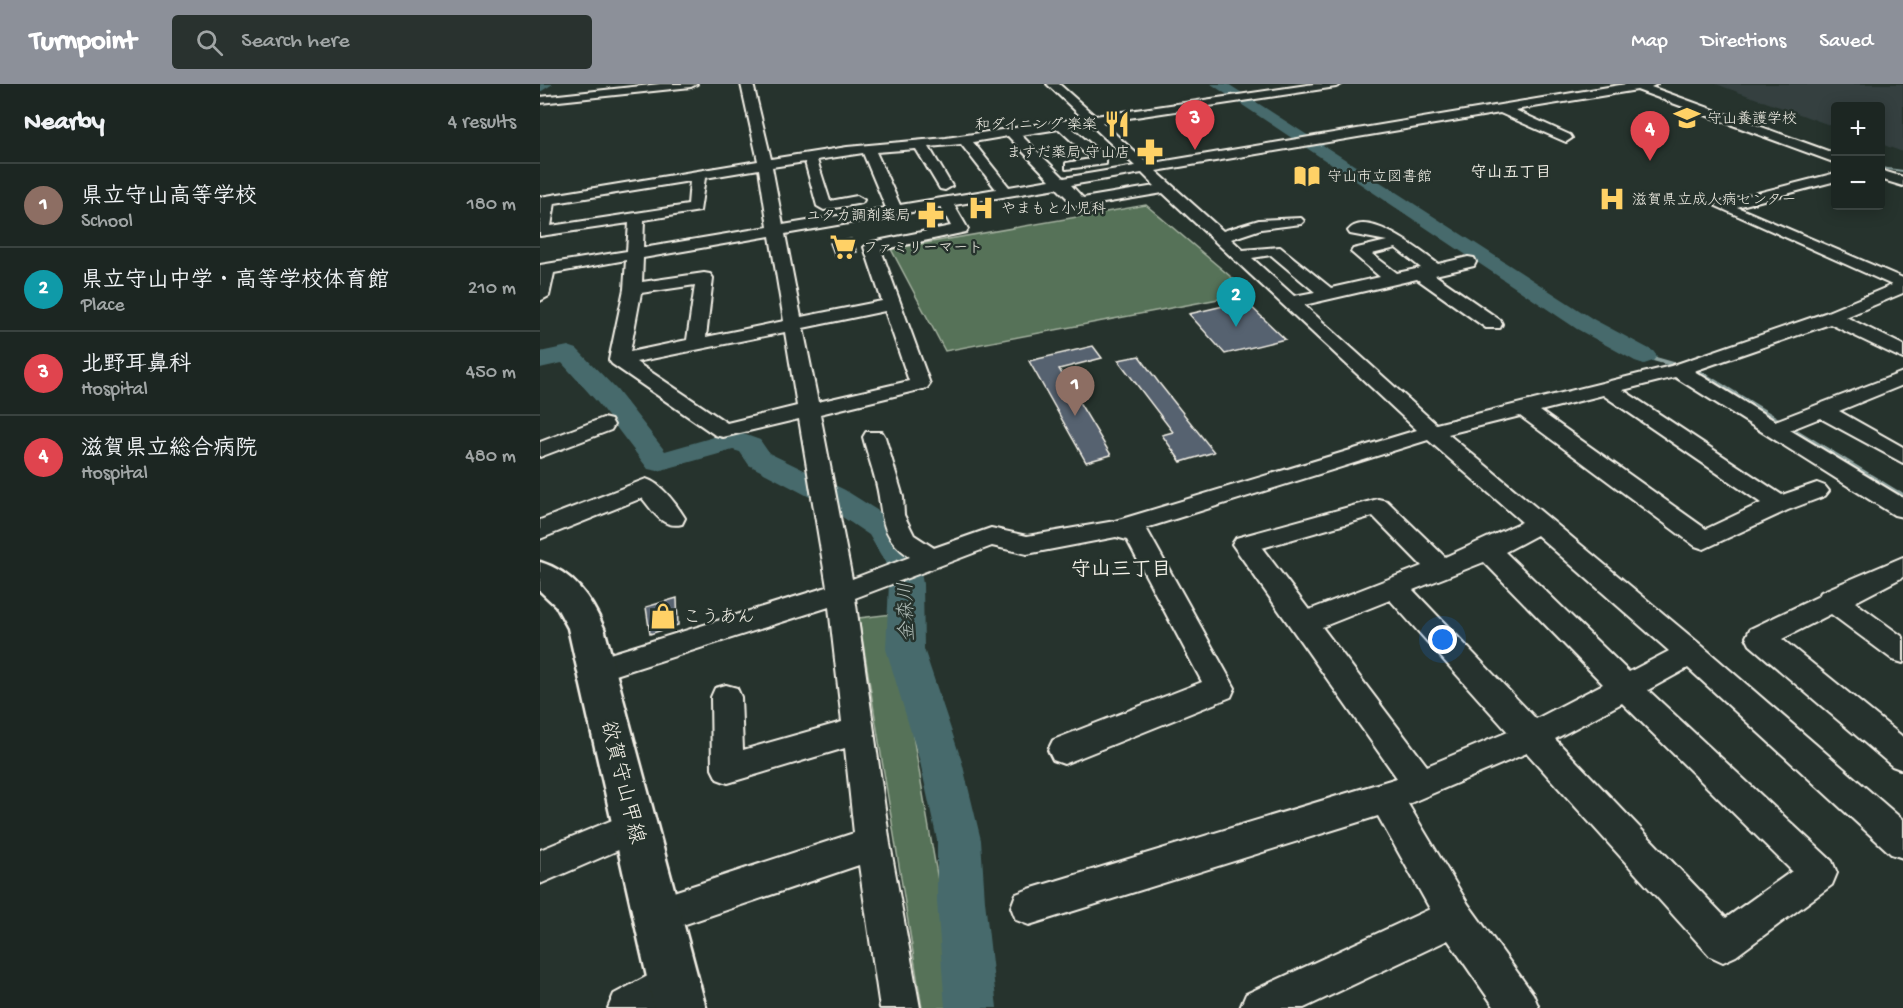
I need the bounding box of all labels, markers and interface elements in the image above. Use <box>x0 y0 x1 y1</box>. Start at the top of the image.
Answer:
search box <box>172 15 592 69</box>
text: Turnpoint <box>30 26 136 59</box>
icon: search <box>193 26 226 59</box>
text: Search here <box>241 29 350 55</box>
text: Map <box>1631 30 1668 55</box>
text: Directions <box>1701 30 1786 55</box>
text: Saved <box>1819 30 1873 55</box>
pin: 3 <box>1176 100 1214 150</box>
map controls <box>1831 102 1885 210</box>
button: + <box>1831 102 1885 156</box>
school or university icon: 守山養護学校 <box>1672 103 1702 133</box>
text: Nearby <box>24 108 105 139</box>
restaurant icon: 和ダイニング 楽楽 <box>1102 109 1132 139</box>
place label: 守山養護学校 <box>1707 110 1797 129</box>
text: 4 results <box>448 112 516 135</box>
pin: 4 <box>1630 112 1670 161</box>
place label: 和ダイニング 楽楽 <box>975 116 1097 135</box>
pharmacy icon: ますだ薬局 守山店 <box>1135 137 1165 167</box>
place label: ますだ薬局 守山店 <box>1006 144 1130 163</box>
button: − <box>1831 156 1885 210</box>
library icon: 守山市立図書館 <box>1292 161 1322 191</box>
district label: 守山五丁目 <box>1471 163 1551 184</box>
place label: 守山市立図書館 <box>1327 168 1432 187</box>
hospital icon: 滋賀県立成人病センター <box>1597 184 1627 214</box>
text: 県立守山高等学校 <box>81 185 257 211</box>
place label: 滋賀県立成人病センター <box>1632 191 1796 210</box>
hospital icon: やまもと小児科 <box>966 193 996 223</box>
text: 1 <box>39 194 48 217</box>
text: 180 m <box>467 194 516 217</box>
pharmacy icon: ユタカ調剤薬局 <box>916 200 946 230</box>
place label: やまもと小児科 <box>1001 201 1106 219</box>
place label: ユタカ調剤薬局 <box>806 207 911 226</box>
text: School <box>81 211 133 234</box>
supermarket icon: ファミリーマート <box>828 232 858 262</box>
place label: ファミリーマート <box>863 240 983 258</box>
text: 県立守山中学・高等学校体育館 <box>81 269 389 295</box>
text: 2 <box>39 278 48 301</box>
text: 210 m <box>468 278 516 301</box>
pin: 2 <box>1216 278 1256 327</box>
text: Place <box>81 295 125 318</box>
text: 北野耳鼻科 <box>81 353 191 379</box>
text: 3 <box>38 362 49 385</box>
text: 450 m <box>466 362 516 385</box>
pin: 1 <box>1056 366 1094 416</box>
text: Hospital <box>81 379 148 402</box>
text: 滋賀県立総合病院 <box>81 437 257 463</box>
text: 4 <box>39 446 48 469</box>
text: 480 m <box>465 446 516 469</box>
text: Hospital <box>81 463 148 486</box>
district label: 守山三丁目 <box>1071 558 1171 583</box>
water label: 金森川 <box>894 581 921 642</box>
shop icon: こうあん <box>648 601 678 631</box>
place label: こうあん <box>683 607 755 629</box>
your location <box>1428 625 1457 654</box>
street label: 欲賀守山甲線 <box>593 718 649 847</box>

